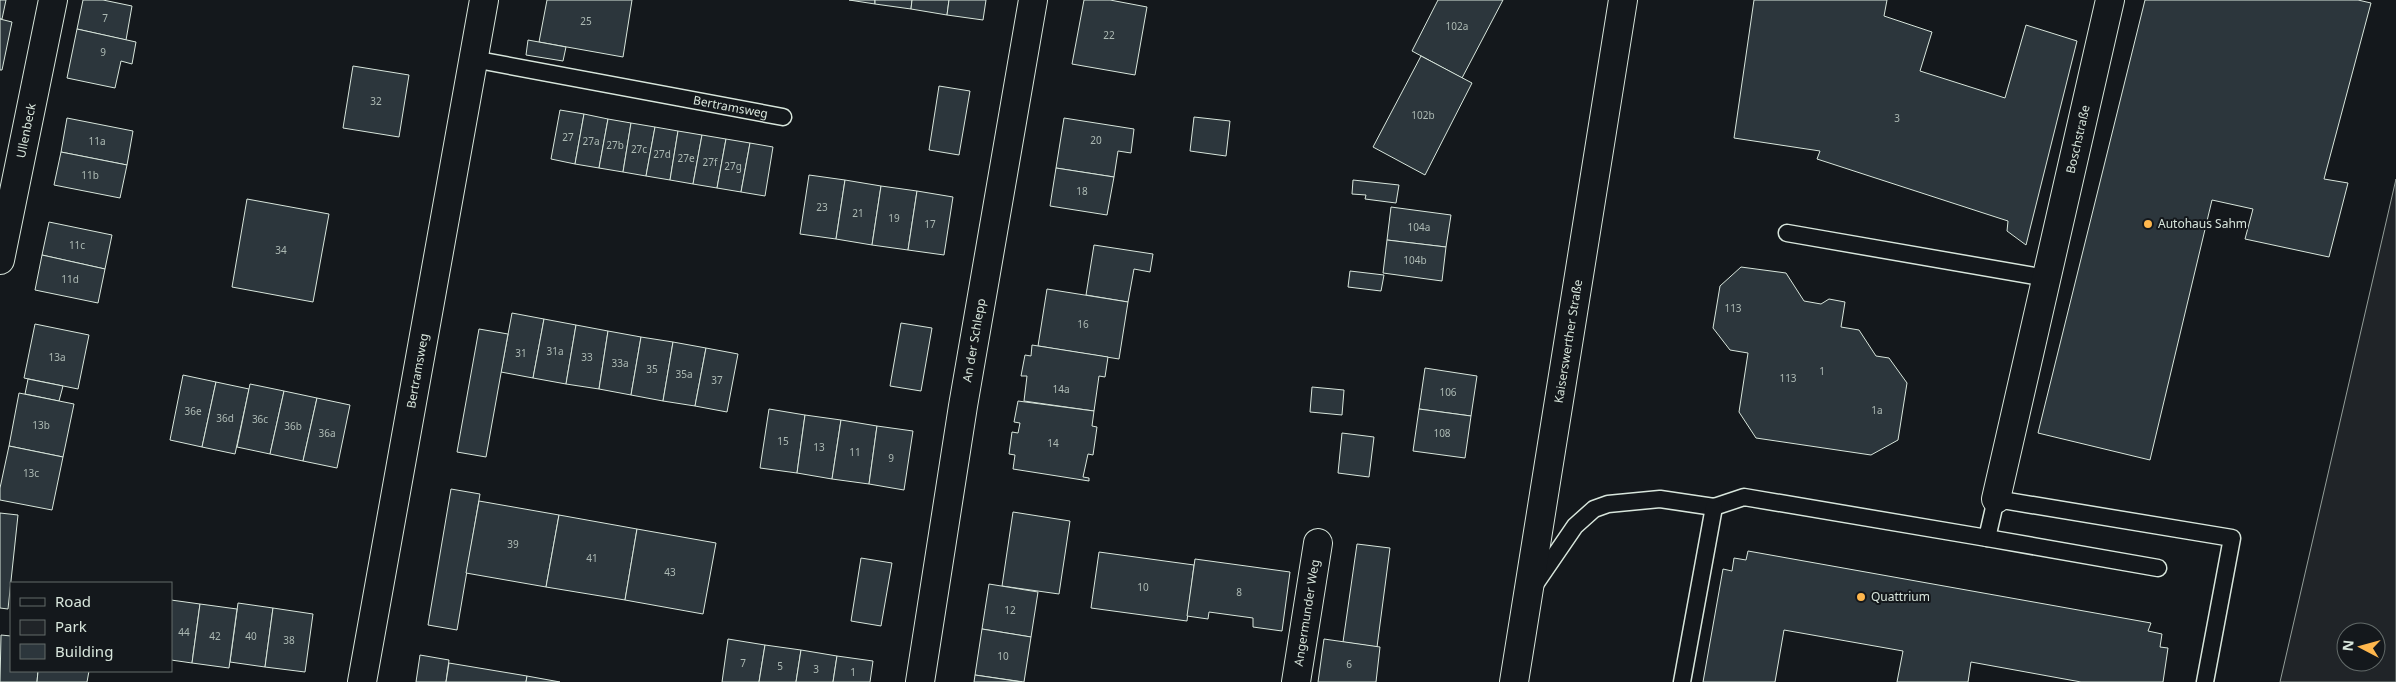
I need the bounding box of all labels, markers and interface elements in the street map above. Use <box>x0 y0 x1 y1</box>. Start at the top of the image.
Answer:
house number: 7 <box>102 11 108 25</box>
house number: 25 <box>580 14 592 28</box>
house number: 102a <box>1446 19 1468 33</box>
house number: 22 <box>1103 28 1115 42</box>
house number: 9 <box>100 45 106 59</box>
street label: Bertramsweg <box>692 91 770 122</box>
house number: 32 <box>370 94 382 108</box>
street label: Ullenbeck <box>12 101 40 159</box>
street label: Boschstraße <box>2062 103 2094 175</box>
house number: 102b <box>1411 108 1435 122</box>
house number: 3 <box>1894 111 1900 125</box>
house number: 27 <box>562 130 574 144</box>
house number: 20 <box>1090 133 1102 147</box>
house number: 11a <box>88 134 106 148</box>
house number: 27a <box>582 134 600 148</box>
house number: 27b <box>606 138 624 152</box>
house number: 27c <box>631 142 647 156</box>
house number: 27d <box>653 147 671 161</box>
house number: 27e <box>677 151 695 165</box>
house number: 27f <box>703 155 718 169</box>
house number: 27g <box>724 159 742 173</box>
house number: 11b <box>81 168 99 182</box>
house number: 18 <box>1076 184 1088 198</box>
house number: 23 <box>816 200 828 214</box>
house number: 21 <box>852 206 864 220</box>
house number: 19 <box>888 211 900 225</box>
place label: Autohaus Sahm <box>2158 215 2247 232</box>
house number: 17 <box>924 217 936 231</box>
marker: Autohaus Sahm <box>2142 218 2154 230</box>
house number: 104a <box>1408 220 1430 234</box>
house number: 11c <box>69 238 85 252</box>
house number: 34 <box>275 243 287 257</box>
house number: 104b <box>1403 253 1427 267</box>
house number: 11d <box>61 272 79 286</box>
street label: Kaiserswerther Straße <box>1550 278 1586 404</box>
street label: An der Schlepp <box>958 297 989 384</box>
house number: 113 <box>1724 301 1742 315</box>
house number: 16 <box>1077 317 1089 331</box>
street label: Bertramsweg <box>402 332 432 410</box>
house number: 31a <box>546 344 564 358</box>
house number: 31 <box>515 346 527 360</box>
house number: 13a <box>48 350 66 364</box>
house number: 33 <box>581 350 593 364</box>
house number: 33a <box>611 356 629 370</box>
house number: 35 <box>646 362 658 376</box>
house number: 1 <box>1819 364 1825 378</box>
house number: 35a <box>675 367 693 381</box>
house number: 113 <box>1779 371 1797 385</box>
house number: 37 <box>711 373 723 387</box>
house number: 14a <box>1052 382 1070 396</box>
house number: 106 <box>1439 385 1457 399</box>
house number: 1a <box>1871 403 1883 417</box>
house number: 36e <box>184 404 202 418</box>
house number: 36d <box>216 411 234 425</box>
house number: 36c <box>252 412 268 426</box>
house number: 13b <box>32 418 50 432</box>
house number: 36b <box>284 419 302 433</box>
house number: 36a <box>318 426 336 440</box>
house number: 108 <box>1433 426 1451 440</box>
house number: 15 <box>777 434 789 448</box>
house number: 14 <box>1047 436 1059 450</box>
house number: 13 <box>813 440 825 454</box>
house number: 11 <box>849 445 861 459</box>
house number: 9 <box>888 451 894 465</box>
house number: 13c <box>23 466 39 480</box>
house number: 39 <box>507 537 519 551</box>
house number: 41 <box>586 551 598 565</box>
street label: Angermunder Weg <box>1290 558 1323 667</box>
house number: 43 <box>664 565 676 579</box>
house number: 10 <box>1137 580 1149 594</box>
legend <box>10 582 172 672</box>
house number: 8 <box>1236 585 1242 599</box>
place label: Quattrium <box>1871 588 1930 605</box>
text: Road <box>55 591 91 611</box>
marker: Quattrium <box>1855 591 1867 603</box>
house number: 12 <box>1004 603 1016 617</box>
text: Park <box>55 616 87 636</box>
north arrow <box>2336 622 2386 672</box>
house number: 44 <box>178 625 190 639</box>
house number: 42 <box>209 629 221 643</box>
house number: 40 <box>245 629 257 643</box>
house number: 38 <box>283 633 295 647</box>
text: N <box>2338 639 2358 652</box>
text: Building <box>55 641 113 661</box>
house number: 10 <box>997 649 1009 663</box>
house number: 7 <box>740 656 746 670</box>
house number: 6 <box>1346 657 1352 671</box>
house number: 5 <box>777 659 783 673</box>
house number: 3 <box>813 662 819 676</box>
house number: 1 <box>850 665 856 679</box>

